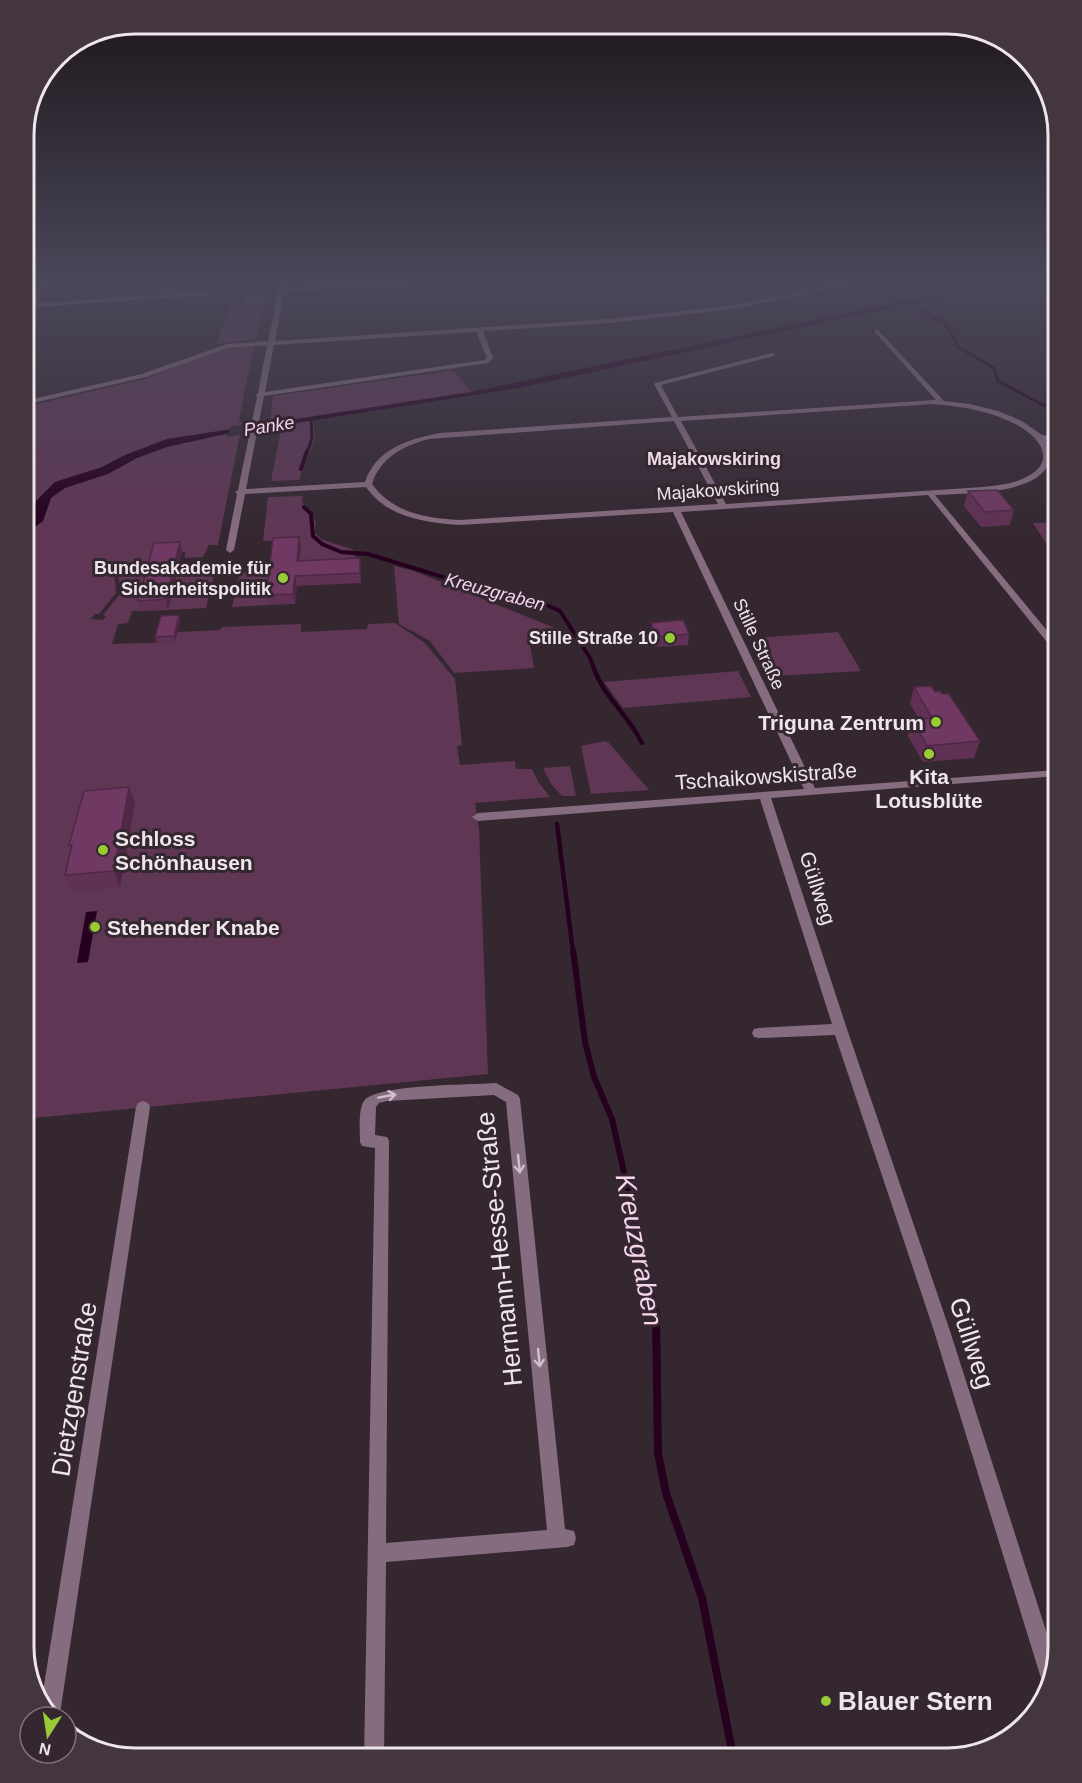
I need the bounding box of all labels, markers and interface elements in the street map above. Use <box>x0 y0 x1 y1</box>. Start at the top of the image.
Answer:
water label: Panke <box>242 412 296 440</box>
district label: Majakowskiring <box>647 449 781 469</box>
street label: Majakowskiring <box>656 476 780 504</box>
place label: Bundesakademie für Sicherheitspolitik <box>94 558 272 599</box>
water label: Kreuzgraben <box>443 569 547 615</box>
marker: Bundesakademie für Sicherheitspolitik <box>276 571 290 585</box>
street label: Stille Straße <box>729 595 789 693</box>
place label: Stille Straße 10 <box>529 628 658 648</box>
marker: Stille Straße 10 <box>663 631 677 645</box>
place label: Triguna Zentrum <box>758 711 924 734</box>
marker: Triguna Zentrum <box>929 715 943 729</box>
marker: Kita Lotusblüte <box>922 747 936 761</box>
street label: Tschaikowskistraße <box>674 758 858 794</box>
place label: Kita Lotusblüte <box>875 765 983 812</box>
place label: Schloss Schönhausen <box>115 827 253 874</box>
marker: Schloss Schönhausen <box>96 843 110 857</box>
street label: Güllweg <box>795 848 841 928</box>
place label: Stehender Knabe <box>107 916 280 939</box>
marker: Stehender Knabe <box>88 920 102 934</box>
one-way arrow <box>376 1091 396 1102</box>
street label: Hermann-Hesse-Straße <box>470 1110 528 1388</box>
one-way arrow <box>514 1154 525 1174</box>
water label: Kreuzgraben <box>610 1171 668 1329</box>
street label: Güllweg <box>943 1294 1001 1392</box>
street label: Dietzgenstraße <box>45 1300 103 1478</box>
one-way arrow <box>534 1348 545 1368</box>
place label: Blauer Stern <box>838 1686 993 1716</box>
marker: Blauer Stern <box>819 1694 833 1708</box>
north arrow <box>18 1705 78 1765</box>
text: N <box>38 1740 52 1759</box>

